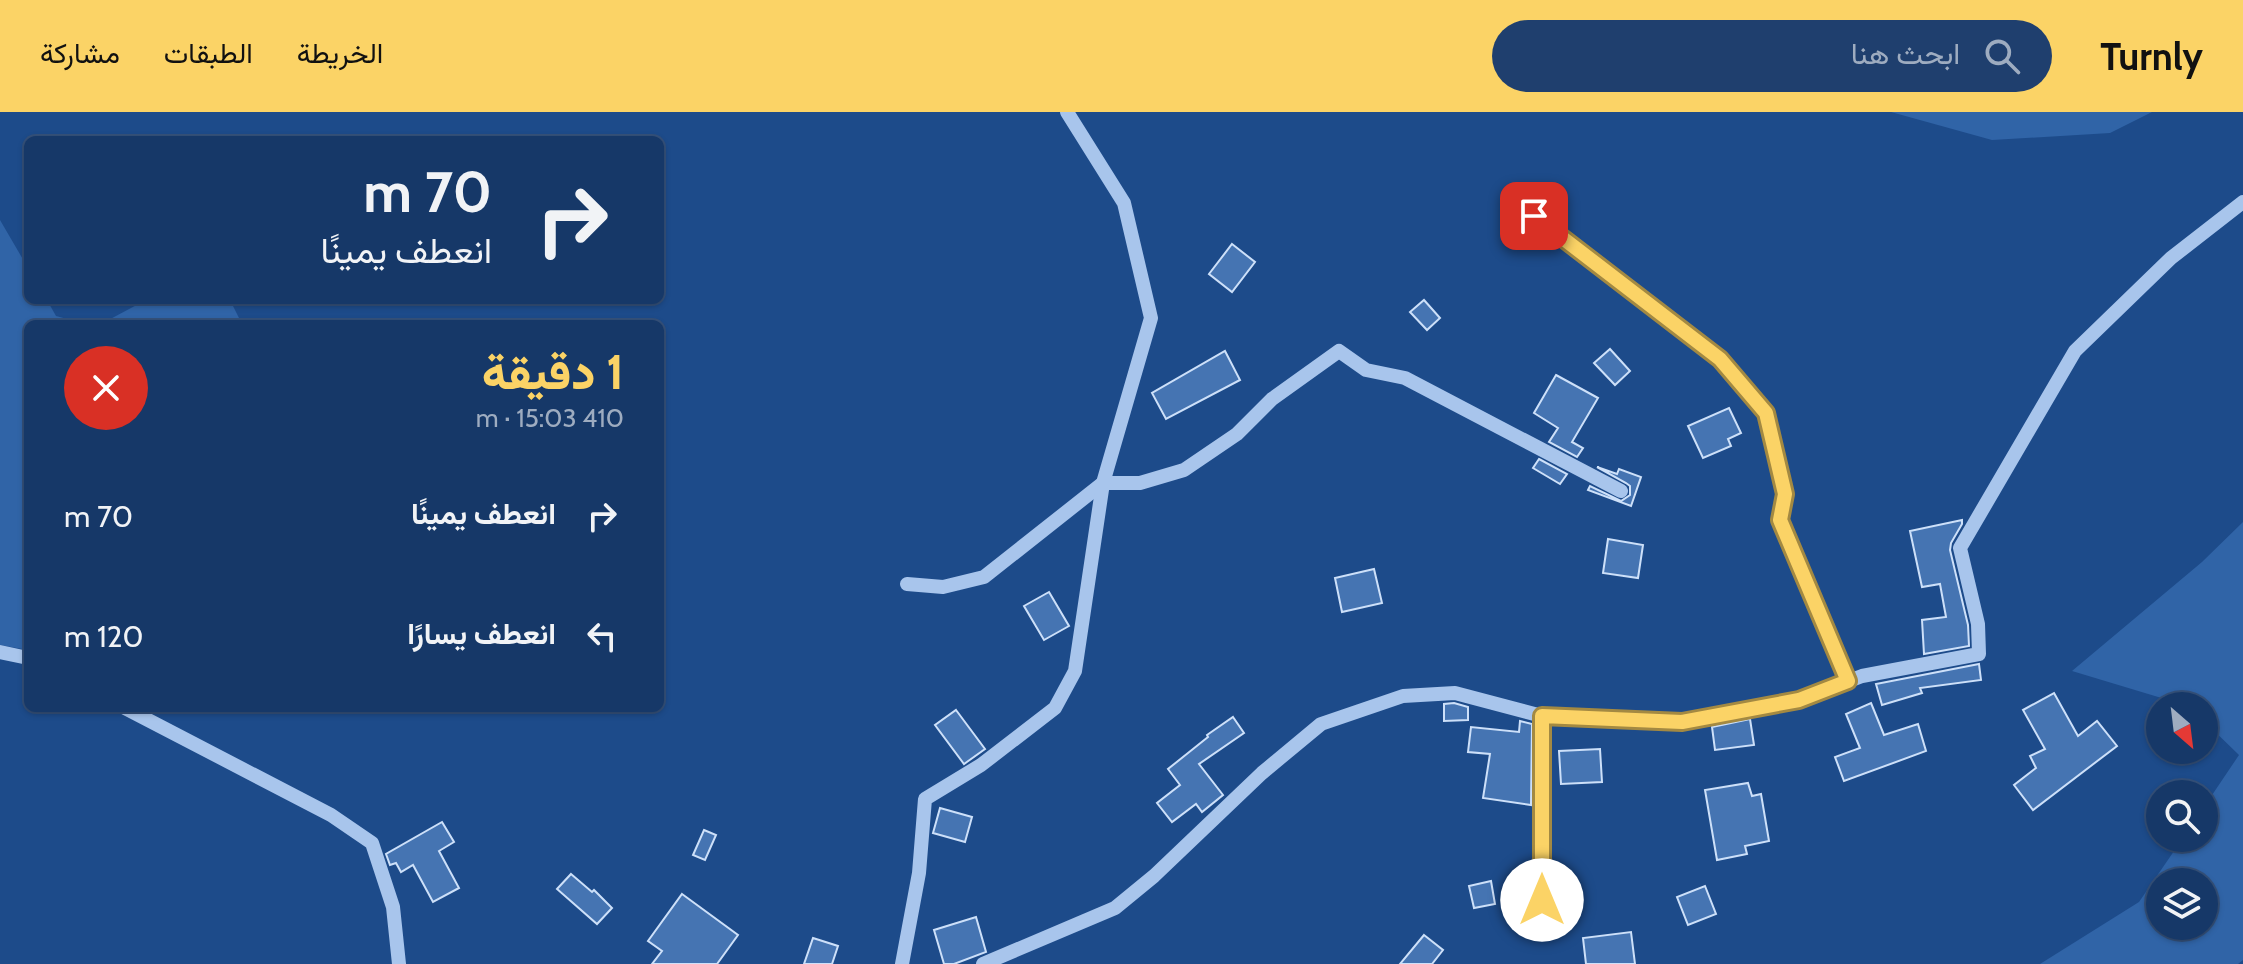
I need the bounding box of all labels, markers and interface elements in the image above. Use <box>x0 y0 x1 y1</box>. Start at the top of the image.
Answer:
search box <box>1492 20 2052 92</box>
text: Turnly <box>2100 33 2203 80</box>
icon: search <box>1980 34 2024 78</box>
text: ابحث هنا <box>1851 35 1960 72</box>
text: مشاركة <box>40 36 120 70</box>
text: الطبقات <box>164 36 253 70</box>
text: الخريطة <box>297 36 383 70</box>
text: 70 m <box>363 158 492 226</box>
icon: right <box>520 168 624 272</box>
pin <box>1500 182 1568 250</box>
icon: arrive <box>1512 194 1556 238</box>
text: انعطف يمينًا <box>320 228 492 272</box>
text: 1 دقيقة <box>482 343 624 401</box>
button: close <box>64 346 148 430</box>
text: 410 m · 15:03 <box>476 402 624 434</box>
icon: right <box>580 494 624 538</box>
text: انعطف يمينًا <box>411 495 556 532</box>
text: 70 m <box>64 498 133 535</box>
icon: left <box>580 614 624 658</box>
text: انعطف يسارًا <box>407 615 556 652</box>
text: 120 m <box>64 618 144 655</box>
north arrow <box>2146 692 2218 764</box>
map controls <box>2146 692 2218 940</box>
button: search <box>2146 780 2218 852</box>
position arrow <box>1500 858 1584 942</box>
button: layers <box>2146 868 2218 940</box>

